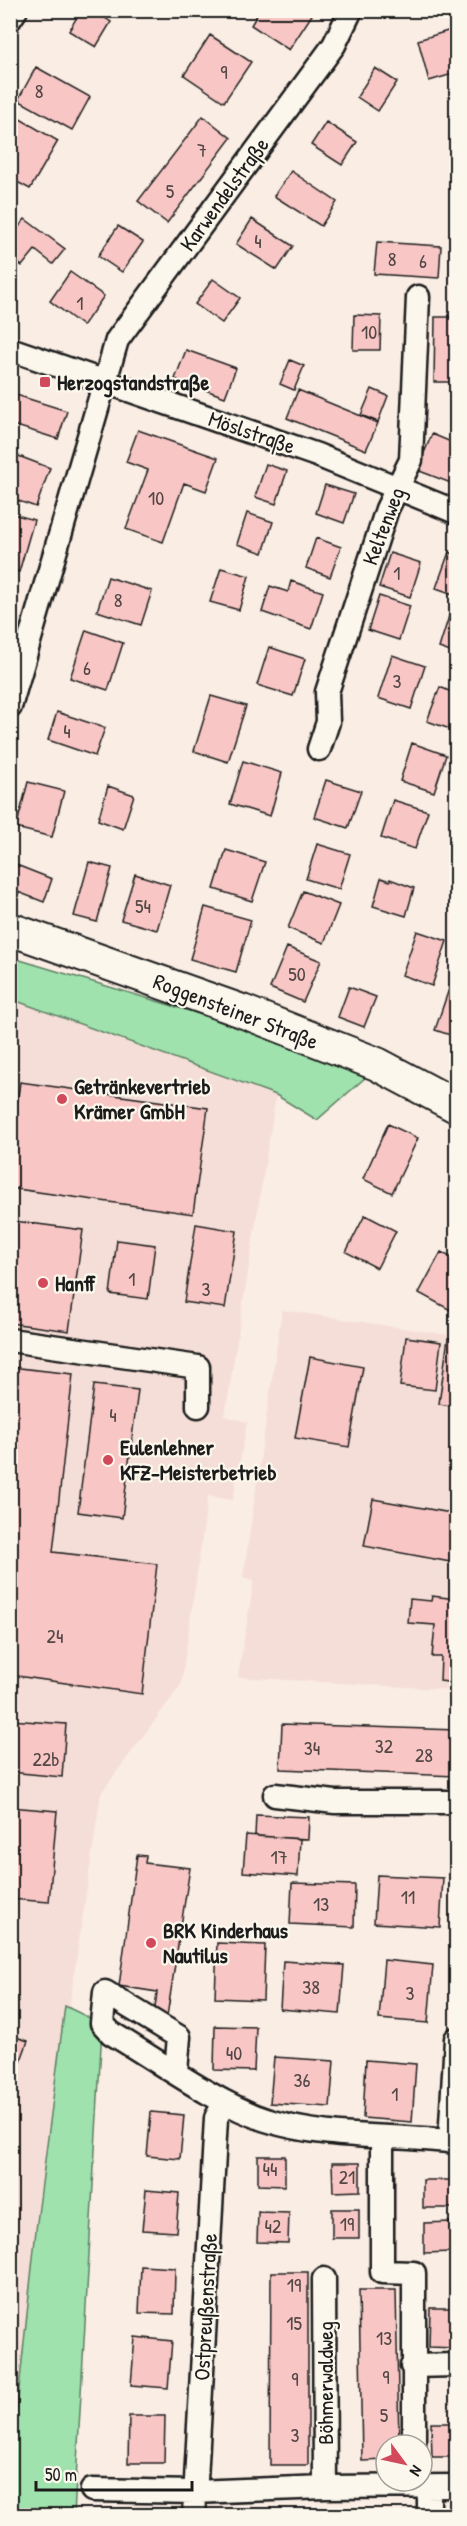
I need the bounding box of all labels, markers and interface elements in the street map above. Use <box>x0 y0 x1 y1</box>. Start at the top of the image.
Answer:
house number: 9 <box>220 58 228 85</box>
house number: 8 <box>35 77 43 104</box>
street label: Karwendelstraße <box>172 131 276 257</box>
house number: 7 <box>197 136 207 163</box>
house number: 5 <box>166 177 175 204</box>
house number: 4 <box>254 227 262 254</box>
house number: 8 <box>388 245 396 272</box>
house number: 6 <box>419 247 427 274</box>
house number: 1 <box>76 289 84 316</box>
house number: 10 <box>361 318 377 345</box>
place label: Herzogstandstraße <box>57 367 210 398</box>
marker: Herzogstandstraße <box>38 375 52 389</box>
street label: Möslstraße <box>205 403 300 461</box>
street label: Keltenweg <box>354 483 412 569</box>
house number: 10 <box>148 484 164 511</box>
house number: 1 <box>393 559 401 586</box>
house number: 8 <box>114 586 122 613</box>
house number: 6 <box>83 654 91 681</box>
house number: 3 <box>393 667 402 694</box>
house number: 4 <box>63 717 71 744</box>
house number: 54 <box>135 892 151 919</box>
house number: 50 <box>288 960 306 987</box>
street label: Roggensteiner Straße <box>149 966 323 1056</box>
place label: Getränkevertrieb Krämer GmbH <box>74 1071 211 1126</box>
marker: Getränkevertrieb Krämer GmbH <box>55 1092 69 1106</box>
house number: 1 <box>128 1265 136 1292</box>
place label: Hanff <box>55 1268 96 1298</box>
house number: 3 <box>202 1275 211 1302</box>
marker: Hanff <box>36 1276 50 1290</box>
house number: 4 <box>109 1401 117 1428</box>
place label: Eulenlehner KFZ-Meisterbetrieb <box>120 1432 276 1487</box>
marker: Eulenlehner KFZ-Meisterbetrieb <box>101 1453 115 1467</box>
house number: 24 <box>47 1622 63 1649</box>
house number: 32 <box>375 1732 394 1759</box>
house number: 34 <box>304 1734 320 1761</box>
house number: 28 <box>415 1741 433 1768</box>
house number: 22b <box>33 1745 59 1772</box>
house number: 17 <box>270 1843 288 1870</box>
house number: 11 <box>401 1883 415 1910</box>
house number: 13 <box>313 1890 329 1917</box>
place label: BRK Kinderhaus Nautilus <box>163 1915 289 1970</box>
marker: BRK Kinderhaus Nautilus <box>144 1936 158 1950</box>
house number: 38 <box>302 1973 320 2000</box>
house number: 3 <box>406 1979 415 2006</box>
house number: 40 <box>226 2039 242 2066</box>
house number: 36 <box>294 2066 310 2093</box>
house number: 1 <box>391 2080 399 2107</box>
house number: 44 <box>263 2155 278 2182</box>
house number: 21 <box>339 2163 355 2190</box>
house number: 19 <box>340 2210 354 2237</box>
house number: 42 <box>265 2212 282 2239</box>
street label: Ostpreußenstraße <box>186 2232 224 2381</box>
house number: 19 <box>287 2271 301 2298</box>
house number: 15 <box>286 2309 302 2336</box>
street label: Böhmerwaldweg <box>310 2321 340 2445</box>
house number: 13 <box>376 2324 392 2351</box>
house number: 9 <box>382 2363 390 2390</box>
house number: 9 <box>291 2365 299 2392</box>
house number: 5 <box>380 2401 389 2428</box>
house number: 3 <box>291 2421 300 2448</box>
north arrow <box>374 2433 434 2493</box>
scale bar <box>36 2454 192 2492</box>
text: 50 m <box>45 2462 77 2487</box>
text: N <box>405 2462 428 2481</box>

